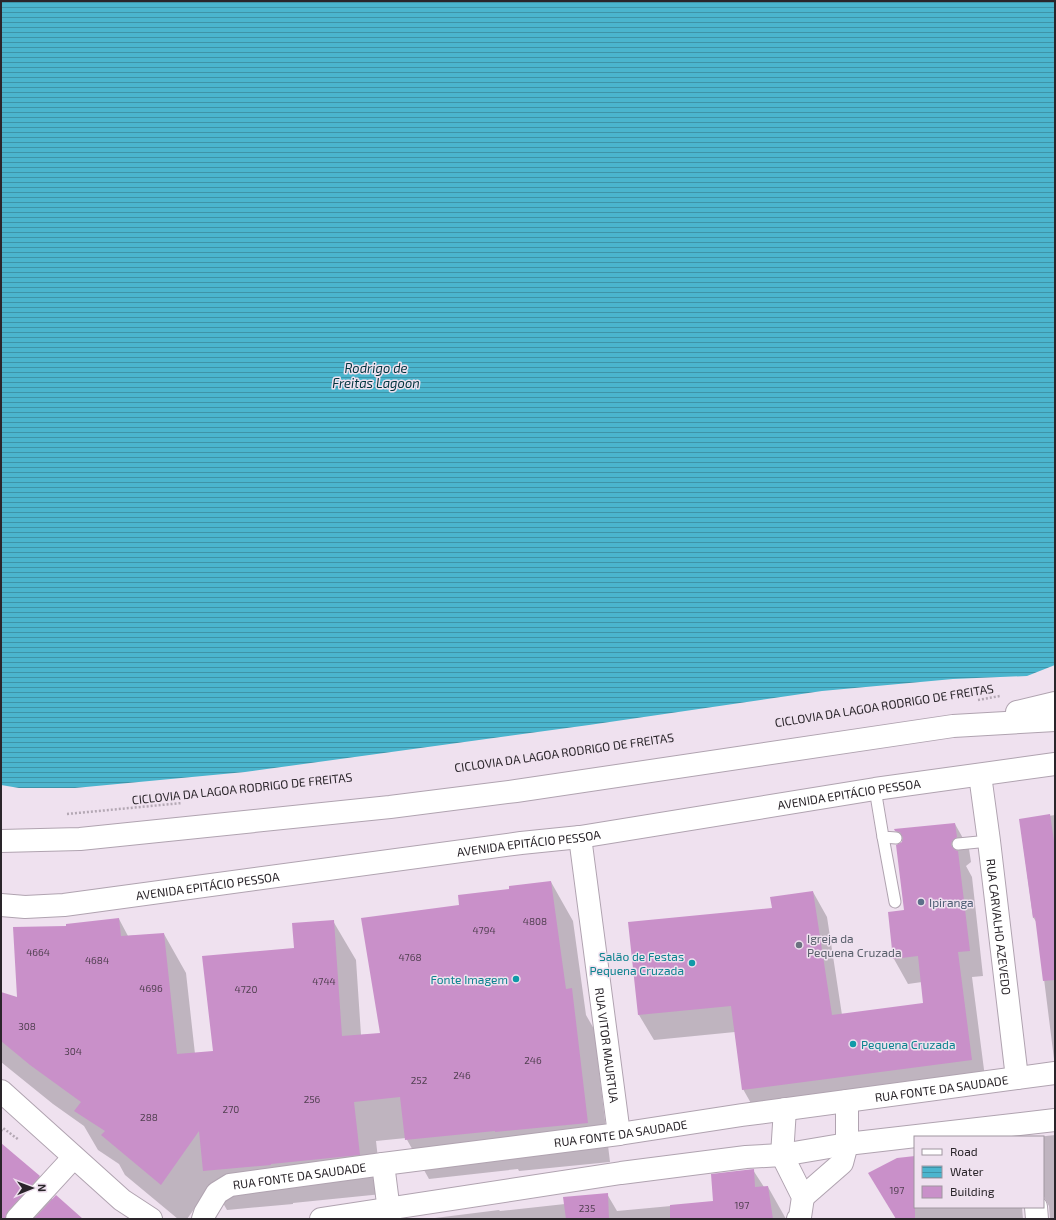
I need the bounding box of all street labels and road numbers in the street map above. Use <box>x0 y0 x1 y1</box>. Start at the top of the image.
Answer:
street label: CICLOVIA DA LAGOA RODRIGO DE FREITAS <box>774 681 995 729</box>
street label: CICLOVIA DA LAGOA RODRIGO DE FREITAS <box>453 730 675 774</box>
street label: CICLOVIA DA LAGOA RODRIGO DE FREITAS <box>131 769 353 807</box>
street label: AVENIDA EPITÁCIO PESSOA <box>776 776 922 812</box>
street label: AVENIDA EPITÁCIO PESSOA <box>456 827 602 859</box>
street label: RUA CARVALHO AZEVEDO <box>984 858 1014 996</box>
street label: AVENIDA EPITÁCIO PESSOA <box>135 869 281 902</box>
street label: RUA VITOR MAURTUA <box>593 987 622 1104</box>
street label: RUA FONTE DA SAUDADE <box>874 1072 1009 1104</box>
street label: RUA FONTE DA SAUDADE <box>553 1117 689 1149</box>
street label: RUA FONTE DA SAUDADE <box>232 1159 367 1192</box>

